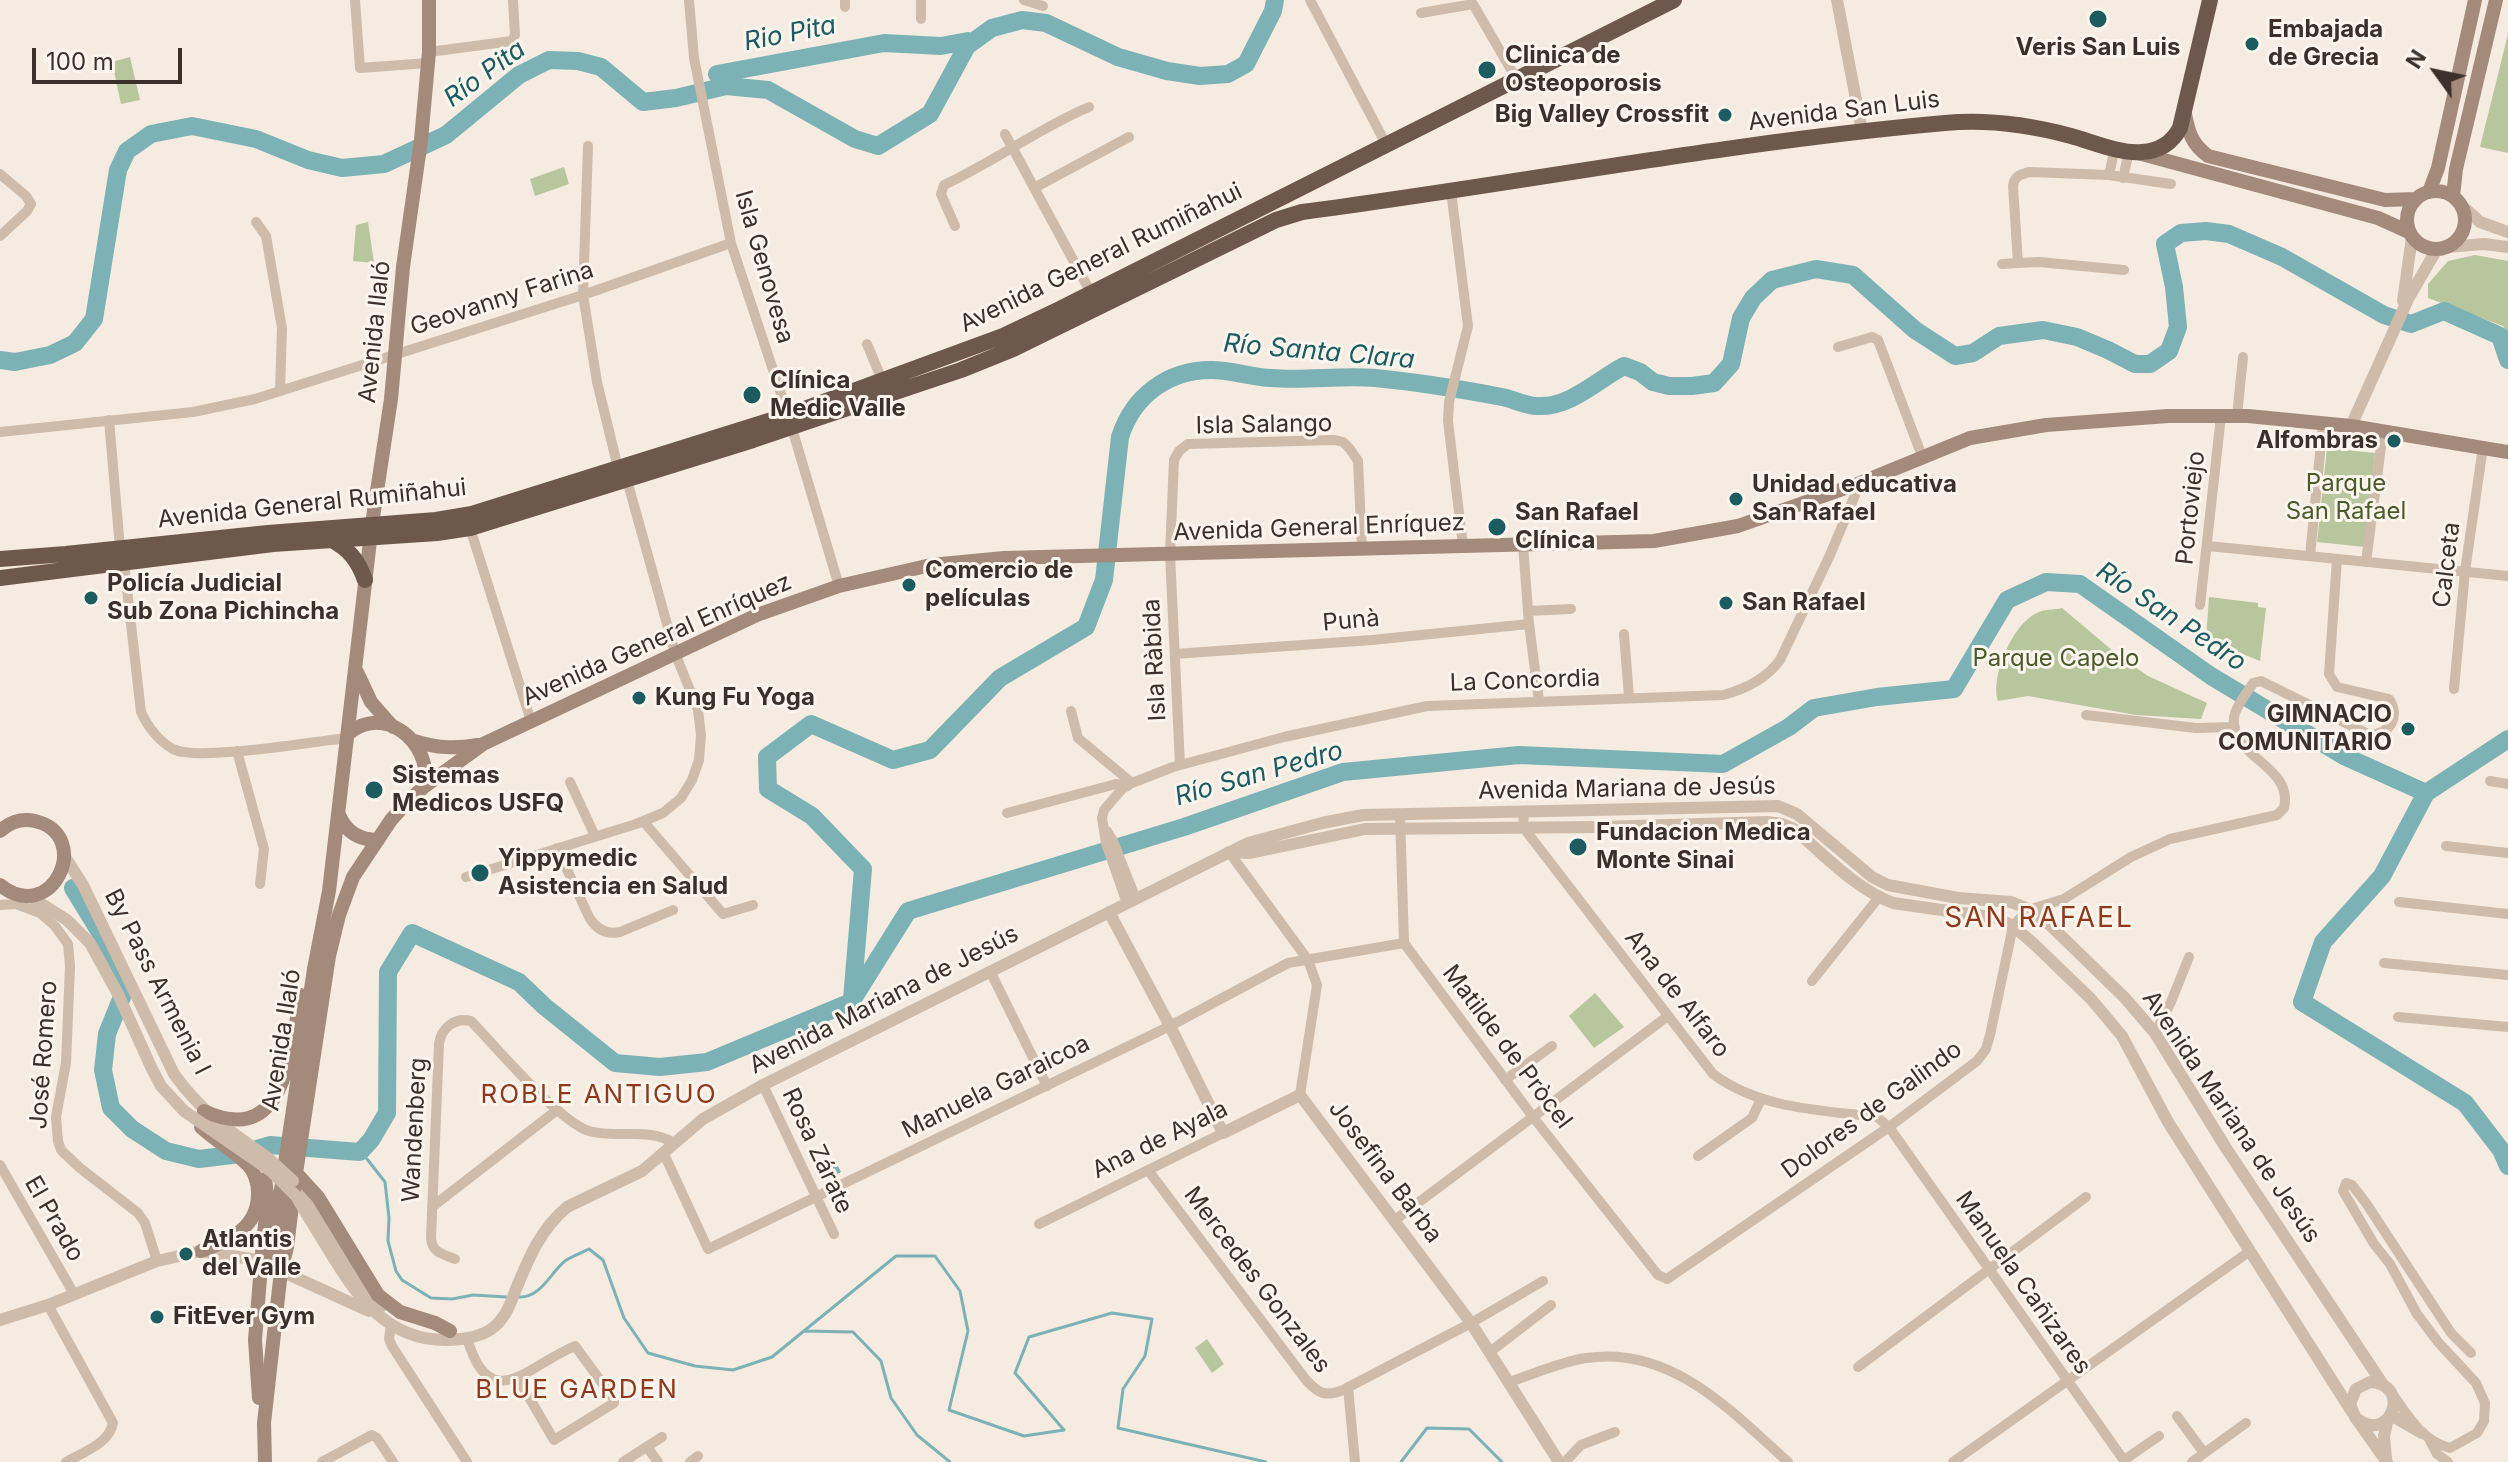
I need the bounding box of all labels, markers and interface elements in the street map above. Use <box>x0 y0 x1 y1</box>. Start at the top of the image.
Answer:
marker: Veris San Luis <box>2087 8 2109 30</box>
water label: Rio Pita <box>741 10 839 58</box>
place label: Embajada de Grecia <box>2268 16 2383 72</box>
scale bar <box>36 32 186 82</box>
north arrow <box>2396 32 2476 112</box>
water label: Río Pita <box>438 34 532 114</box>
place label: Veris San Luis <box>2015 34 2181 62</box>
marker: Embajada de Grecia <box>2243 35 2261 53</box>
place label: Clinica de Osteoporosis <box>1505 42 1662 98</box>
text: N <box>2400 45 2431 73</box>
text: 100 m <box>46 47 114 76</box>
marker: Clinica de Osteoporosis <box>1476 59 1498 81</box>
street label: Avenida San Luis <box>1747 85 1941 137</box>
place label: Big Valley Crossfit <box>1495 101 1709 129</box>
marker: Big Valley Crossfit <box>1716 106 1734 124</box>
street label: Avenida General Rumiñahui <box>955 177 1247 339</box>
street label: Isla Genovesa <box>728 187 800 347</box>
street label: Geovanny Farina <box>407 256 597 342</box>
street label: Avenida Ilaló <box>353 259 397 405</box>
water label: Río Santa Clara <box>1222 328 1416 376</box>
place label: Clínica Medic Valle <box>770 367 906 423</box>
marker: Clínica Medic Valle <box>741 384 763 406</box>
street label: Isla Salango <box>1195 409 1333 441</box>
place label: Alfombras <box>2256 427 2378 455</box>
marker: Alfombras <box>2385 432 2403 450</box>
street label: Portoviejo <box>2171 450 2211 566</box>
park label: Parque San Rafael <box>2286 470 2406 526</box>
place label: Unidad educativa San Rafael <box>1752 471 1957 527</box>
street label: Avenida General Rumiñahui <box>156 473 468 535</box>
marker: Unidad educativa San Rafael <box>1727 490 1745 508</box>
place label: San Rafael Clínica <box>1515 499 1639 555</box>
street label: Avenida General Enríquez <box>1173 509 1465 547</box>
marker: San Rafael Clínica <box>1486 516 1508 538</box>
street label: Calceta <box>2427 521 2467 609</box>
water label: Río San Pedro <box>2090 556 2252 678</box>
place label: Comercio de películas <box>925 557 1073 613</box>
street label: Avenida General Enríquez <box>518 568 796 712</box>
place label: Policía Judicial Sub Zona Pichincha <box>107 570 339 626</box>
marker: Comercio de películas <box>900 576 918 594</box>
marker: Policía Judicial Sub Zona Pichincha <box>82 589 100 607</box>
place label: San Rafael <box>1742 589 1866 617</box>
marker: San Rafael <box>1717 594 1735 612</box>
street label: Isla Ràbida <box>1137 598 1173 722</box>
street label: Punà <box>1321 604 1381 638</box>
park label: Parque Capelo <box>1973 645 2139 673</box>
street label: La Concordia <box>1449 664 1601 698</box>
place label: Kung Fu Yoga <box>655 684 815 712</box>
marker: Kung Fu Yoga <box>630 689 648 707</box>
place label: GIMNACIO COMUNITARIO <box>2218 701 2392 757</box>
marker: GIMNACIO COMUNITARIO <box>2399 720 2417 738</box>
water label: Río San Pedro <box>1171 735 1347 813</box>
place label: Sistemas Medicos USFQ <box>392 762 564 818</box>
street label: Avenida Mariana de Jesús <box>1478 772 1776 806</box>
marker: Sistemas Medicos USFQ <box>363 779 385 801</box>
place label: Fundacion Medica Monte Sinai <box>1596 819 1811 875</box>
marker: Fundacion Medica Monte Sinai <box>1567 836 1589 858</box>
place label: Yippymedic Asistencia en Salud <box>498 845 728 901</box>
marker: Yippymedic Asistencia en Salud <box>469 862 491 884</box>
street label: By Pass Armenia I <box>98 884 216 1080</box>
district label: SAN RAFAEL <box>1944 902 2134 936</box>
street label: Avenida Mariana de Jesús <box>745 920 1023 1080</box>
street label: Ana de Alfaro <box>1618 925 1736 1063</box>
street label: Matilde de Pròcel <box>1436 960 1578 1134</box>
street label: Avenida Ilaló <box>257 967 307 1113</box>
street label: José Romero <box>24 980 64 1130</box>
street label: Avenida Mariana de Jesús <box>2136 986 2326 1248</box>
street label: Manuela Garaicoa <box>898 1029 1094 1145</box>
street label: Dolores de Galindo <box>1776 1035 1968 1185</box>
street label: Wandenberg <box>397 1057 433 1203</box>
district label: ROBLE ANTIGUO <box>480 1079 718 1111</box>
street label: Rosa Zárate <box>775 1084 859 1218</box>
street label: Ana de Ayala <box>1087 1095 1233 1185</box>
street label: Josefina Barba <box>1322 1095 1448 1249</box>
street label: El Prado <box>18 1171 90 1267</box>
street label: Mercedes Gonzales <box>1178 1181 1336 1379</box>
street label: Manuela Cañizares <box>1949 1186 2097 1380</box>
place label: Atlantis del Valle <box>202 1226 301 1282</box>
marker: Atlantis del Valle <box>177 1245 195 1263</box>
place label: FitEver Gym <box>173 1303 315 1331</box>
marker: FitEver Gym <box>148 1308 166 1326</box>
district label: BLUE GARDEN <box>475 1374 679 1406</box>

